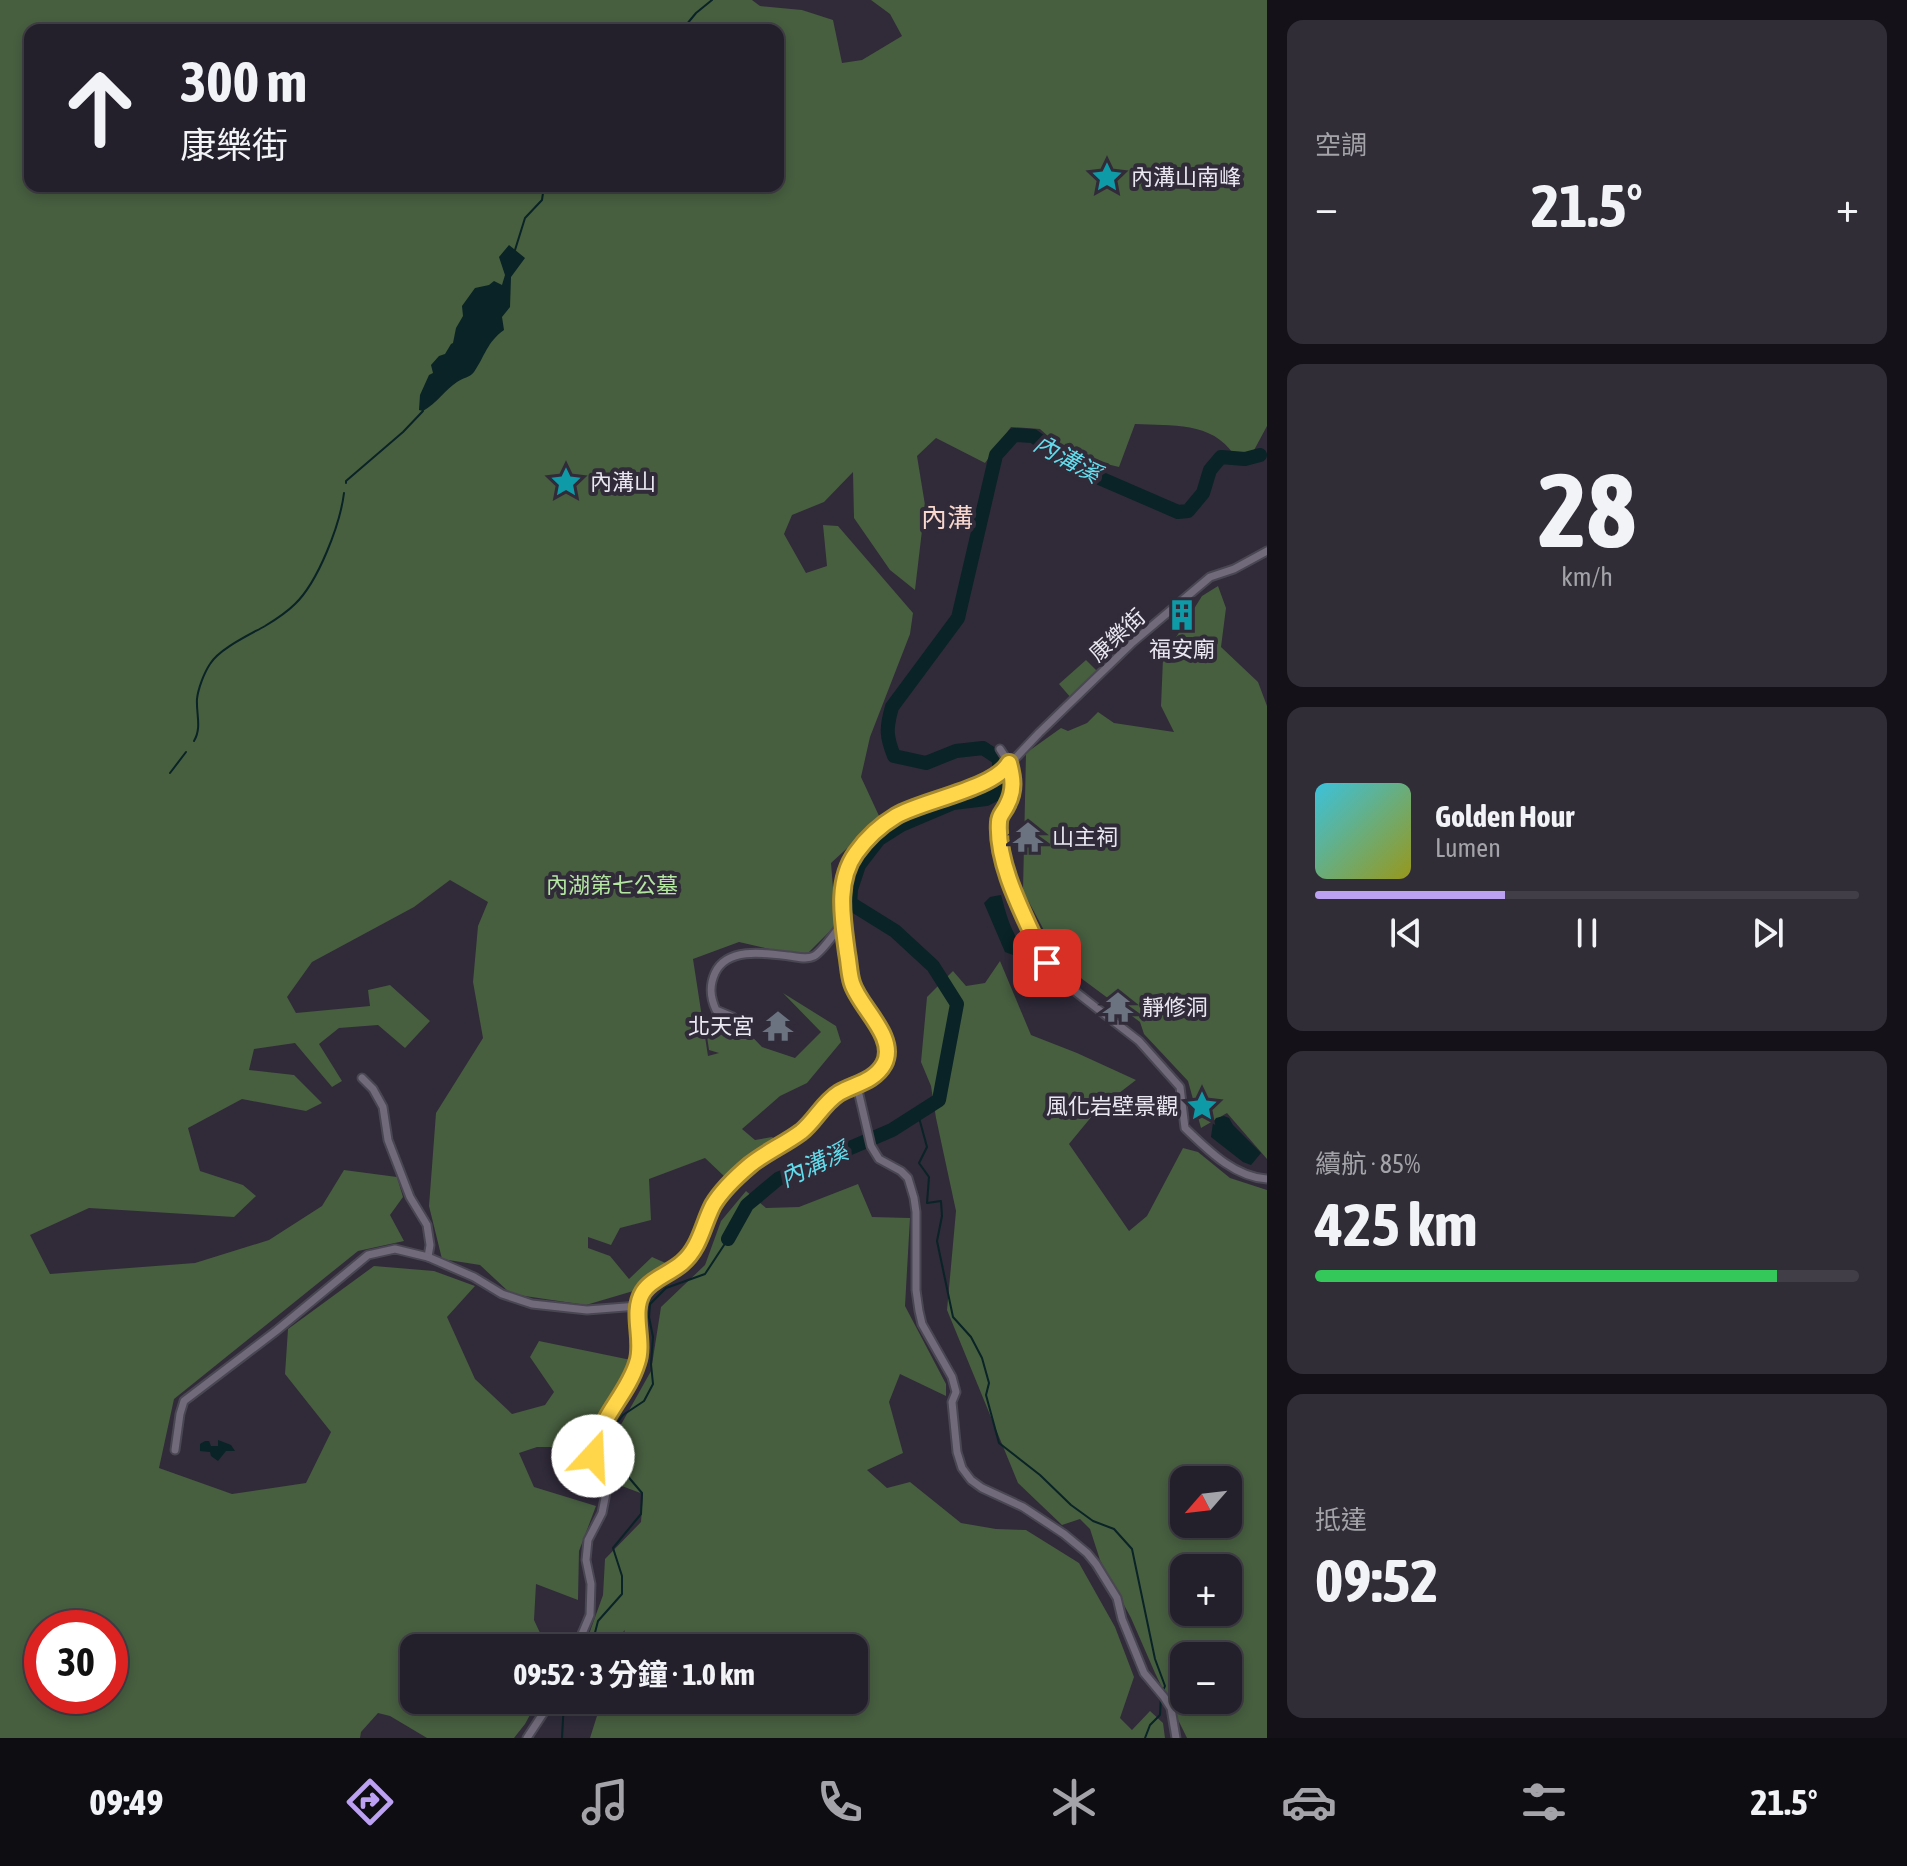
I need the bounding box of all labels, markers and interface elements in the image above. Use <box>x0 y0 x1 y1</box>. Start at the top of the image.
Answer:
text: 300 m <box>180 50 307 114</box>
icon: ahead <box>48 56 152 160</box>
text: 康樂街 <box>180 124 288 166</box>
text: 空調 <box>1315 130 1367 160</box>
place icon: 內溝山南峰 <box>1090 160 1124 194</box>
place label: 內溝山南峰 <box>1131 164 1241 190</box>
text: 21.5° <box>1531 171 1643 240</box>
text: − <box>1315 181 1338 231</box>
text: + <box>1836 181 1859 231</box>
water label: 內溝溪 <box>1029 429 1108 489</box>
text: 28 <box>1538 450 1636 569</box>
place icon: 內溝山 <box>549 465 583 499</box>
place label: 內溝山 <box>590 469 656 495</box>
district label: 內溝 <box>921 503 973 533</box>
text: km/h <box>1561 562 1613 592</box>
building icon: 福安廟 <box>1165 598 1199 632</box>
street label: 康樂街 <box>1084 603 1150 667</box>
place label: 福安廟 <box>1149 636 1215 662</box>
text: Golden Hour <box>1435 799 1574 833</box>
temple icon: 山主祠 <box>1011 820 1045 854</box>
place label: 山主祠 <box>1052 824 1118 850</box>
text: Lumen <box>1435 833 1501 863</box>
park label: 內湖第七公墓 <box>546 872 678 898</box>
icon: previous <box>1384 911 1428 955</box>
icon: pause <box>1565 911 1609 955</box>
icon: next <box>1746 911 1790 955</box>
pin <box>1013 929 1081 997</box>
icon: arrive <box>1025 941 1069 985</box>
temple icon: 靜修洞 <box>1101 990 1135 1024</box>
place label: 靜修洞 <box>1142 994 1208 1020</box>
temple icon: 北天宮 <box>761 1009 795 1043</box>
place label: 北天宮 <box>688 1013 754 1039</box>
place icon: 風化岩壁景觀 <box>1185 1089 1219 1123</box>
place label: 風化岩壁景觀 <box>1046 1093 1178 1119</box>
water label: 內溝溪 <box>775 1136 855 1192</box>
text: 續航 · 85% <box>1315 1149 1420 1179</box>
text: 425 km <box>1315 1190 1477 1259</box>
position arrow <box>551 1414 635 1498</box>
north arrow <box>1170 1466 1242 1538</box>
map controls <box>1170 1466 1242 1714</box>
text: 抵達 <box>1315 1505 1367 1535</box>
text: 09:52 <box>1315 1546 1438 1615</box>
button: + <box>1170 1554 1242 1626</box>
speed limit sign: 30 <box>24 1610 128 1714</box>
button: − <box>1170 1642 1242 1714</box>
text: 09:52 · 3 分鐘 · 1.0 km <box>513 1657 755 1691</box>
icon: directions <box>342 1774 398 1830</box>
icon: music <box>577 1774 633 1830</box>
icon: phone <box>812 1774 868 1830</box>
icon: climate <box>1046 1774 1102 1830</box>
icon: car <box>1281 1774 1337 1830</box>
icon: filters <box>1516 1774 1572 1830</box>
text: 09:49 <box>89 1781 163 1823</box>
text: 21.5° <box>1750 1781 1818 1823</box>

